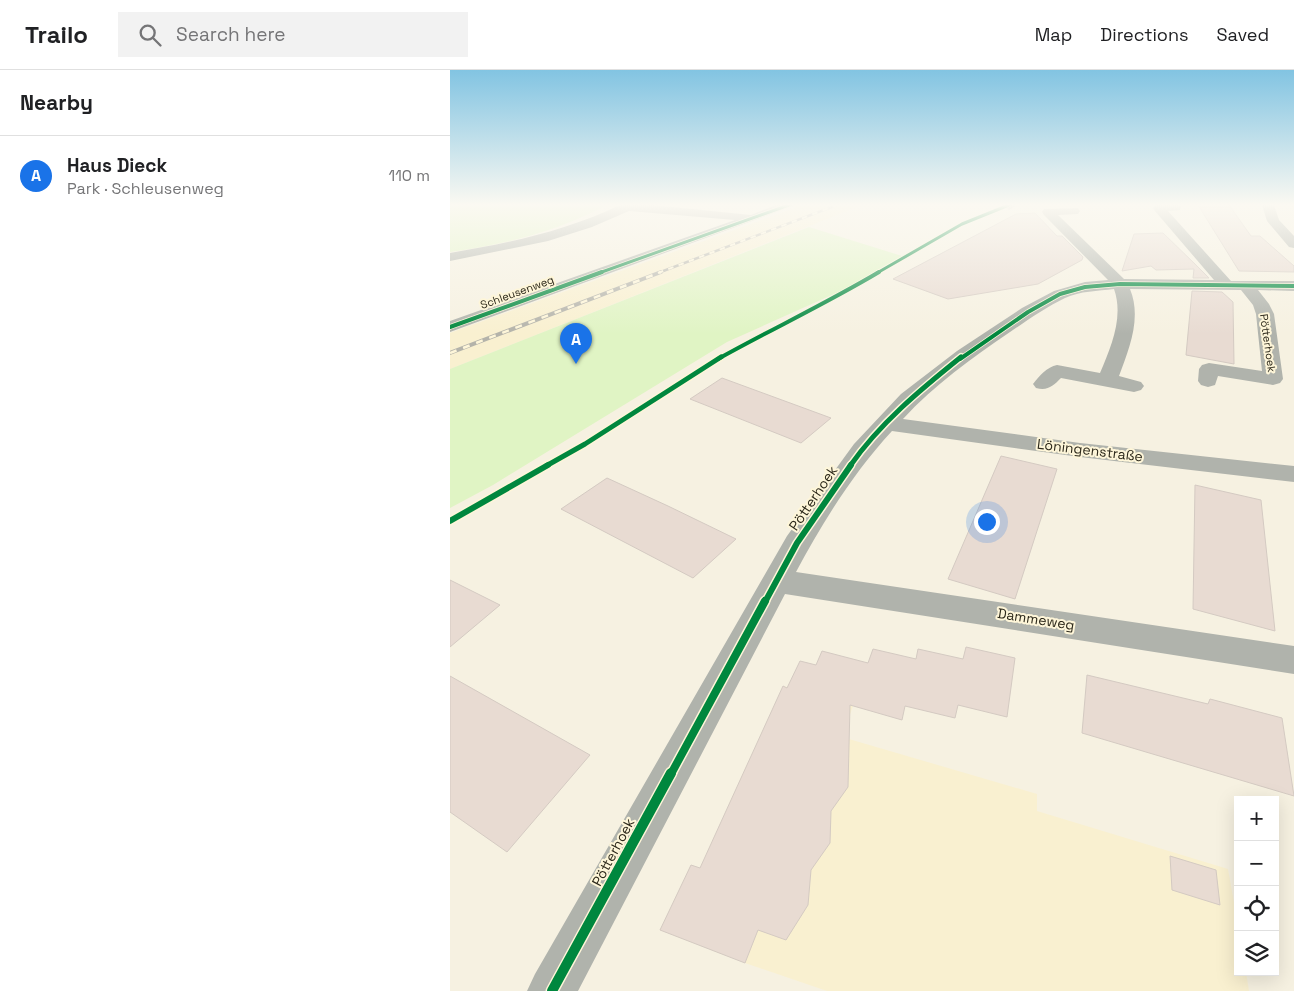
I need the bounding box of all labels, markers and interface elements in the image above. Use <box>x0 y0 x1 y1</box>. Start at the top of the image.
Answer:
search box <box>118 12 468 57</box>
text: Trailo <box>25 19 88 50</box>
icon: search <box>136 21 164 49</box>
text: Search here <box>176 22 286 47</box>
text: Map <box>1035 23 1072 46</box>
text: Directions <box>1100 23 1189 46</box>
text: Saved <box>1217 23 1269 46</box>
text: Nearby <box>20 89 93 116</box>
text: Haus Dieck <box>67 153 167 178</box>
text: A <box>31 165 41 186</box>
text: 110 m <box>388 165 430 186</box>
text: Park · Schleusenweg <box>67 178 224 199</box>
street label: Schleusenweg <box>478 272 556 312</box>
street label: Pötterhoek <box>1257 313 1279 373</box>
pin: A <box>560 323 592 364</box>
street label: Löningenstraße <box>1036 435 1144 465</box>
street label: Pötterhoek <box>785 462 842 534</box>
your location <box>974 509 1000 535</box>
street label: Dammeweg <box>996 604 1076 634</box>
map controls <box>1234 796 1279 976</box>
button: + <box>1234 796 1279 841</box>
street label: Pötterhoek <box>588 815 639 889</box>
button: − <box>1234 841 1279 886</box>
button: locate <box>1234 886 1279 931</box>
button: layers <box>1234 931 1279 976</box>

